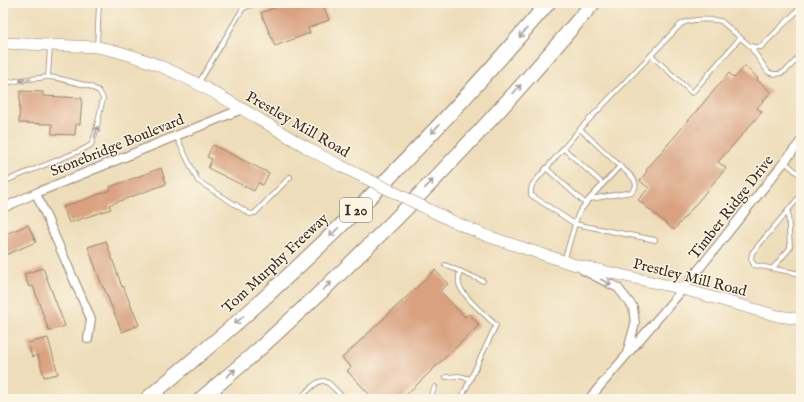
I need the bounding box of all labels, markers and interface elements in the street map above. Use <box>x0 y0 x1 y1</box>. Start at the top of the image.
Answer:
one-way arrow <box>518 27 527 38</box>
one-way arrow <box>19 76 32 84</box>
one-way arrow <box>513 84 522 94</box>
street label: Prestley Mill Road <box>243 87 354 162</box>
street label: Stonebridge Boulevard <box>47 110 188 181</box>
one-way arrow <box>431 124 440 134</box>
one-way arrow <box>92 126 100 139</box>
street label: Timber Ridge Drive <box>685 151 778 263</box>
one-way arrow <box>424 179 434 189</box>
road number: I 20 <box>340 198 372 222</box>
street label: Tom Murphy Freeway <box>218 209 333 318</box>
one-way arrow <box>329 227 339 237</box>
street label: Prestley Mill Road <box>631 254 750 301</box>
one-way arrow <box>600 278 612 286</box>
one-way arrow <box>322 281 332 290</box>
one-way arrow <box>234 315 244 324</box>
one-way arrow <box>226 369 236 378</box>

